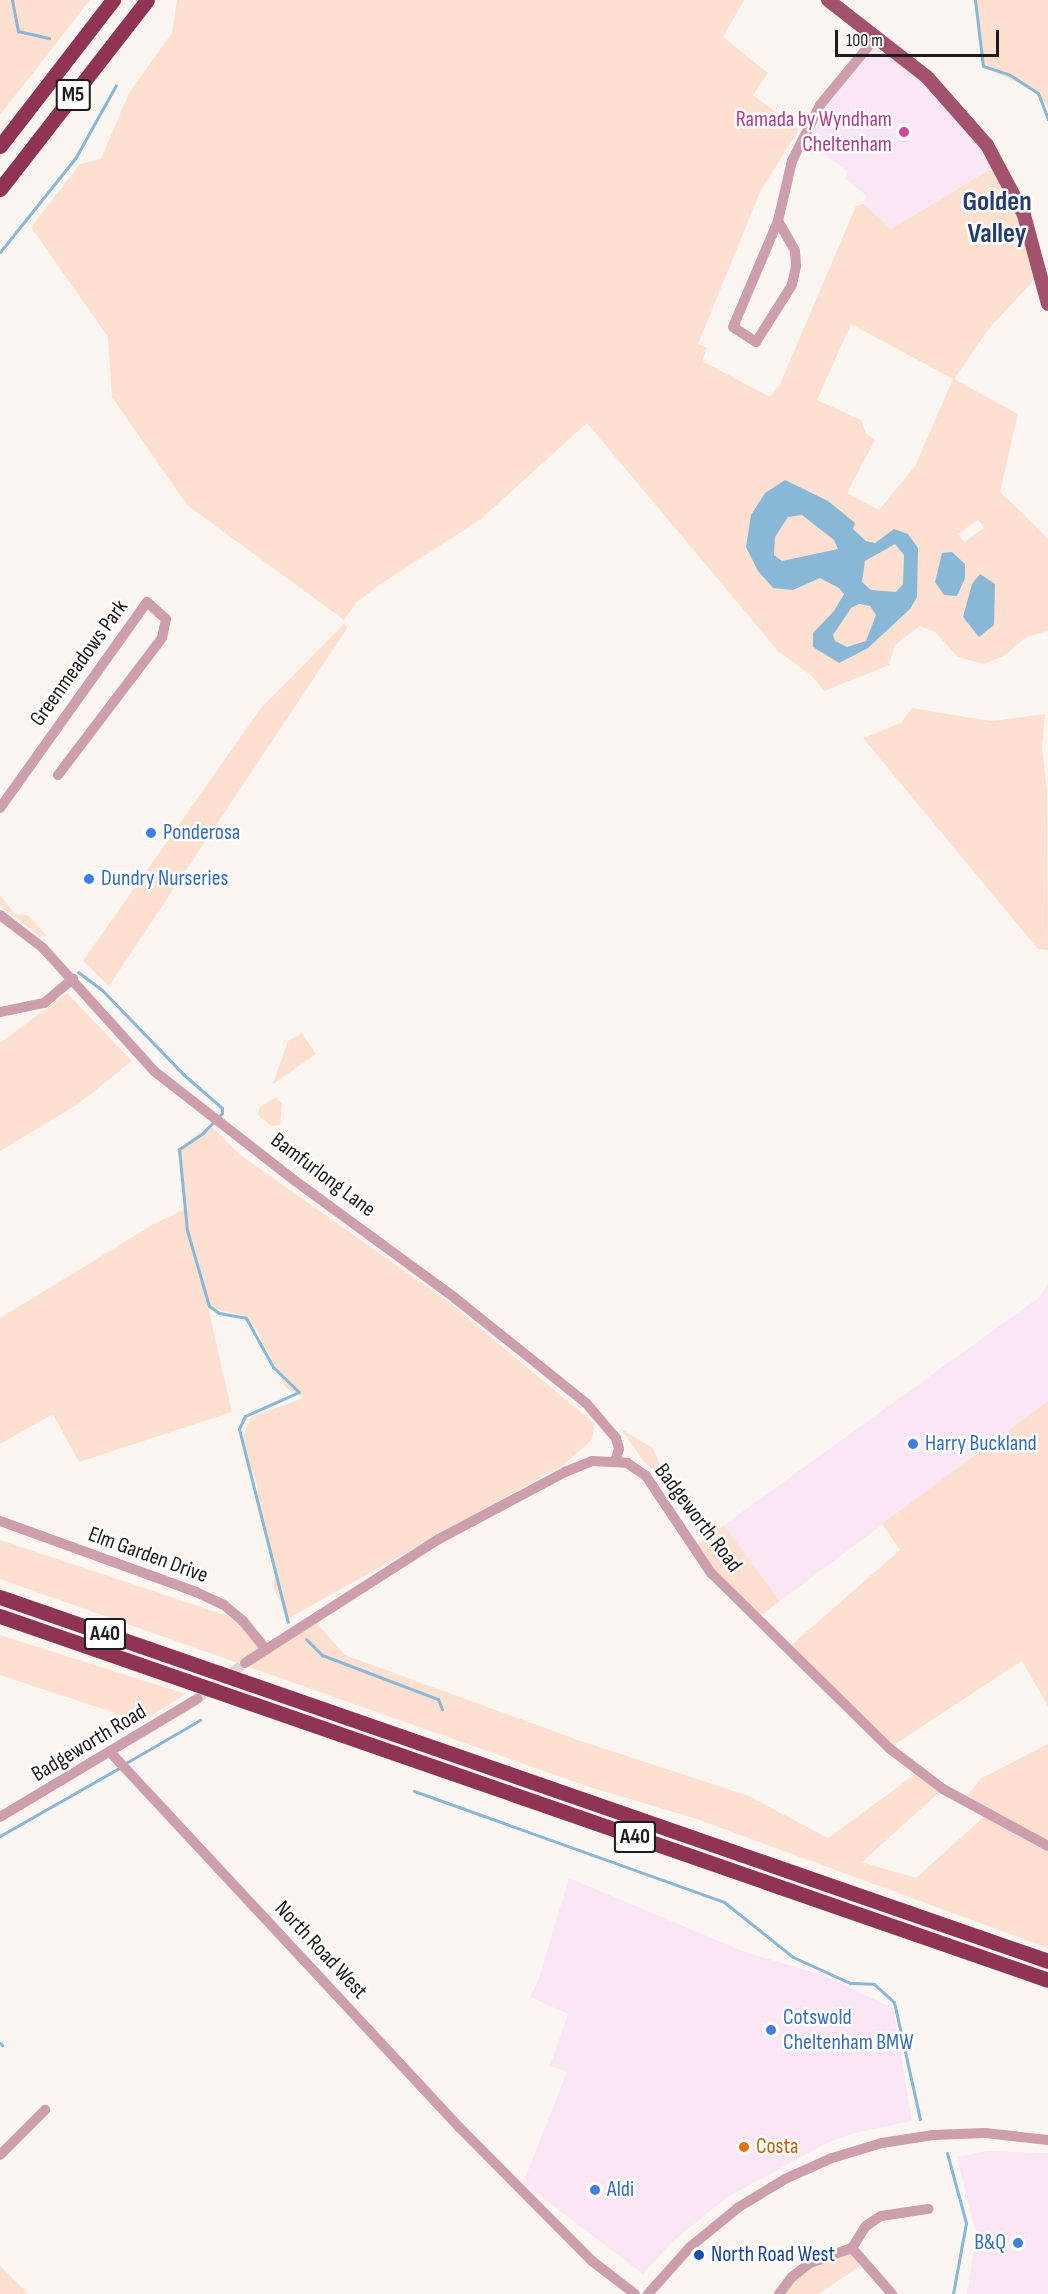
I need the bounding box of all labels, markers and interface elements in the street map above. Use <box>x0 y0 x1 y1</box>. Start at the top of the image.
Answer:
scale bar <box>838 18 1002 56</box>
text: 100 m <box>846 30 883 51</box>
road number: M5 <box>55 77 91 113</box>
place label: Ramada by Wyndham Cheltenham <box>736 106 892 158</box>
marker: Ramada by Wyndham Cheltenham <box>897 125 911 139</box>
district label: Golden Valley <box>962 185 1032 251</box>
street label: Greenmeadows Park <box>24 595 134 731</box>
place label: Ponderosa <box>163 820 240 846</box>
marker: Ponderosa <box>144 826 158 840</box>
place label: Dundry Nurseries <box>101 866 228 892</box>
marker: Dundry Nurseries <box>82 872 96 886</box>
street label: Bamfurlong Lane <box>265 1127 381 1223</box>
place label: Harry Buckland <box>925 1431 1037 1457</box>
marker: Harry Buckland <box>906 1437 920 1451</box>
street label: Badgeworth Road <box>649 1458 747 1578</box>
street label: Elm Garden Drive <box>85 1521 211 1589</box>
road number: A40 <box>82 1616 128 1652</box>
street label: Badgeworth Road <box>27 1698 151 1788</box>
road number: A40 <box>612 1819 658 1855</box>
street label: North Road West <box>269 1896 373 2004</box>
place label: Cotswold Cheltenham BMW <box>783 2004 914 2056</box>
marker: Cotswold Cheltenham BMW <box>764 2023 778 2037</box>
place label: Costa <box>756 2134 799 2160</box>
marker: Costa <box>737 2140 751 2154</box>
place label: Aldi <box>607 2177 634 2203</box>
marker: Aldi <box>588 2183 602 2197</box>
place label: B&Q <box>974 2230 1006 2256</box>
marker: B&Q <box>1011 2236 1025 2250</box>
place label: North Road West <box>711 2242 835 2268</box>
marker: North Road West <box>692 2248 706 2262</box>

